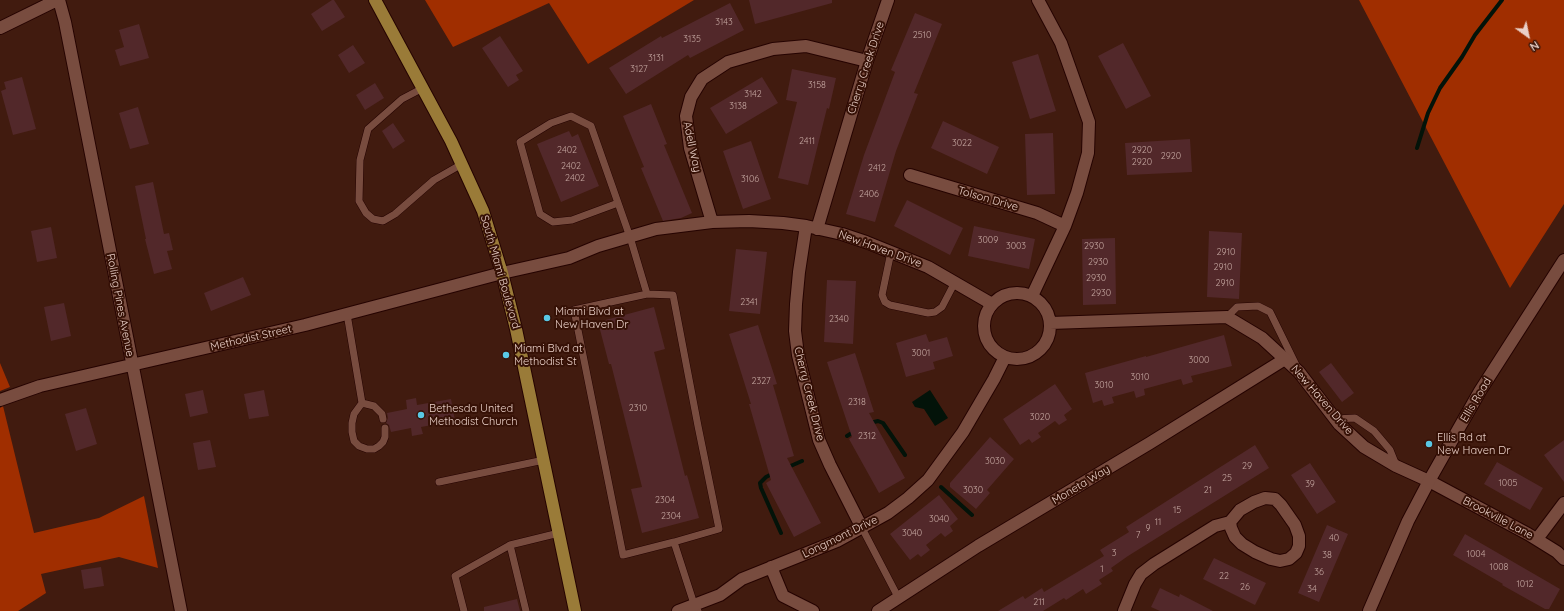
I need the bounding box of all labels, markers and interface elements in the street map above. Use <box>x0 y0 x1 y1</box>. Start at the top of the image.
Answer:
north arrow <box>1508 16 1548 56</box>
house number: 3143 <box>715 17 733 27</box>
street label: Cherry Creek Drive <box>845 20 887 116</box>
house number: 2510 <box>913 30 931 40</box>
house number: 3135 <box>683 34 701 44</box>
text: N <box>1527 38 1542 54</box>
house number: 3131 <box>648 53 664 63</box>
house number: 3127 <box>630 64 648 74</box>
house number: 3158 <box>808 80 826 90</box>
house number: 3142 <box>744 89 762 99</box>
house number: 3138 <box>729 101 747 111</box>
street label: Adell Way <box>680 120 704 174</box>
house number: 2411 <box>799 136 815 146</box>
house number: 3022 <box>952 138 972 148</box>
house number: 2402 <box>557 145 577 155</box>
house number: 2920 <box>1132 145 1152 155</box>
house number: 2920 <box>1161 151 1181 161</box>
house number: 2920 <box>1132 157 1152 167</box>
house number: 2402 <box>561 161 581 171</box>
house number: 2412 <box>868 163 886 173</box>
house number: 2402 <box>565 173 585 183</box>
house number: 3106 <box>741 174 759 184</box>
street label: Tolson Drive <box>956 184 1020 214</box>
house number: 2406 <box>859 189 879 199</box>
street label: South Miami Boulevard <box>477 214 523 330</box>
street label: New Haven Drive <box>837 228 923 270</box>
house number: 3009 <box>978 235 998 245</box>
house number: 3003 <box>1006 241 1026 251</box>
house number: 2930 <box>1084 241 1104 251</box>
house number: 2910 <box>1217 247 1235 257</box>
street label: Rolling Pines Avenue <box>104 252 136 358</box>
house number: 2930 <box>1088 257 1108 267</box>
house number: 2910 <box>1214 262 1232 272</box>
house number: 2930 <box>1086 273 1106 283</box>
house number: 2910 <box>1216 278 1234 288</box>
house number: 2930 <box>1091 288 1111 298</box>
house number: 2341 <box>740 297 758 307</box>
place label: Miami Blvd at New Haven Dr <box>555 305 628 331</box>
marker: Miami Blvd at New Haven Dr <box>542 313 552 323</box>
house number: 2340 <box>829 314 849 324</box>
street label: Methodist Street <box>209 322 293 354</box>
place label: Miami Blvd at Methodist St <box>514 342 583 368</box>
street label: Cherry Creek Drive <box>791 346 827 442</box>
house number: 3001 <box>912 348 930 358</box>
marker: Miami Blvd at Methodist St <box>501 350 511 360</box>
house number: 3000 <box>1189 355 1209 365</box>
street label: New Haven Drive <box>1288 363 1356 437</box>
house number: 3010 <box>1131 372 1149 382</box>
house number: 2327 <box>751 376 771 386</box>
street label: Ellis Road <box>1458 376 1494 424</box>
house number: 3010 <box>1095 380 1113 390</box>
house number: 2318 <box>848 397 866 407</box>
place label: Bethesda United Methodist Church <box>429 402 517 428</box>
house number: 2310 <box>629 403 647 413</box>
marker: Bethesda United Methodist Church <box>416 410 426 420</box>
house number: 3020 <box>1030 412 1050 422</box>
house number: 2312 <box>858 431 876 441</box>
place label: Ellis Rd at New Haven Dr <box>1437 431 1510 457</box>
marker: Ellis Rd at New Haven Dr <box>1424 439 1434 449</box>
house number: 3030 <box>985 456 1005 466</box>
house number: 29 <box>1242 461 1252 471</box>
street label: Moneta Way <box>1050 463 1112 507</box>
house number: 25 <box>1222 473 1232 483</box>
house number: 1005 <box>1499 478 1517 488</box>
house number: 39 <box>1305 479 1315 489</box>
house number: 3030 <box>963 485 983 495</box>
house number: 21 <box>1204 485 1212 495</box>
street label: Brookville Lane <box>1461 494 1535 542</box>
house number: 2304 <box>655 495 675 505</box>
house number: 15 <box>1173 505 1181 515</box>
house number: 2304 <box>661 511 681 521</box>
street label: Longmont Drive <box>800 513 880 561</box>
house number: 3040 <box>929 514 949 524</box>
house number: 11 <box>1155 517 1161 527</box>
house number: 9 <box>1145 523 1151 533</box>
house number: 3040 <box>902 528 922 538</box>
house number: 7 <box>1136 530 1140 540</box>
house number: 40 <box>1329 533 1339 543</box>
house number: 3 <box>1112 548 1116 558</box>
house number: 1004 <box>1467 549 1485 559</box>
house number: 38 <box>1322 550 1332 560</box>
house number: 1008 <box>1490 562 1508 572</box>
house number: 1 <box>1100 564 1104 574</box>
house number: 36 <box>1314 567 1324 577</box>
house number: 22 <box>1219 571 1229 581</box>
house number: 1012 <box>1516 579 1534 589</box>
house number: 26 <box>1240 582 1250 592</box>
house number: 34 <box>1307 584 1317 594</box>
house number: 211 <box>1033 597 1045 607</box>

